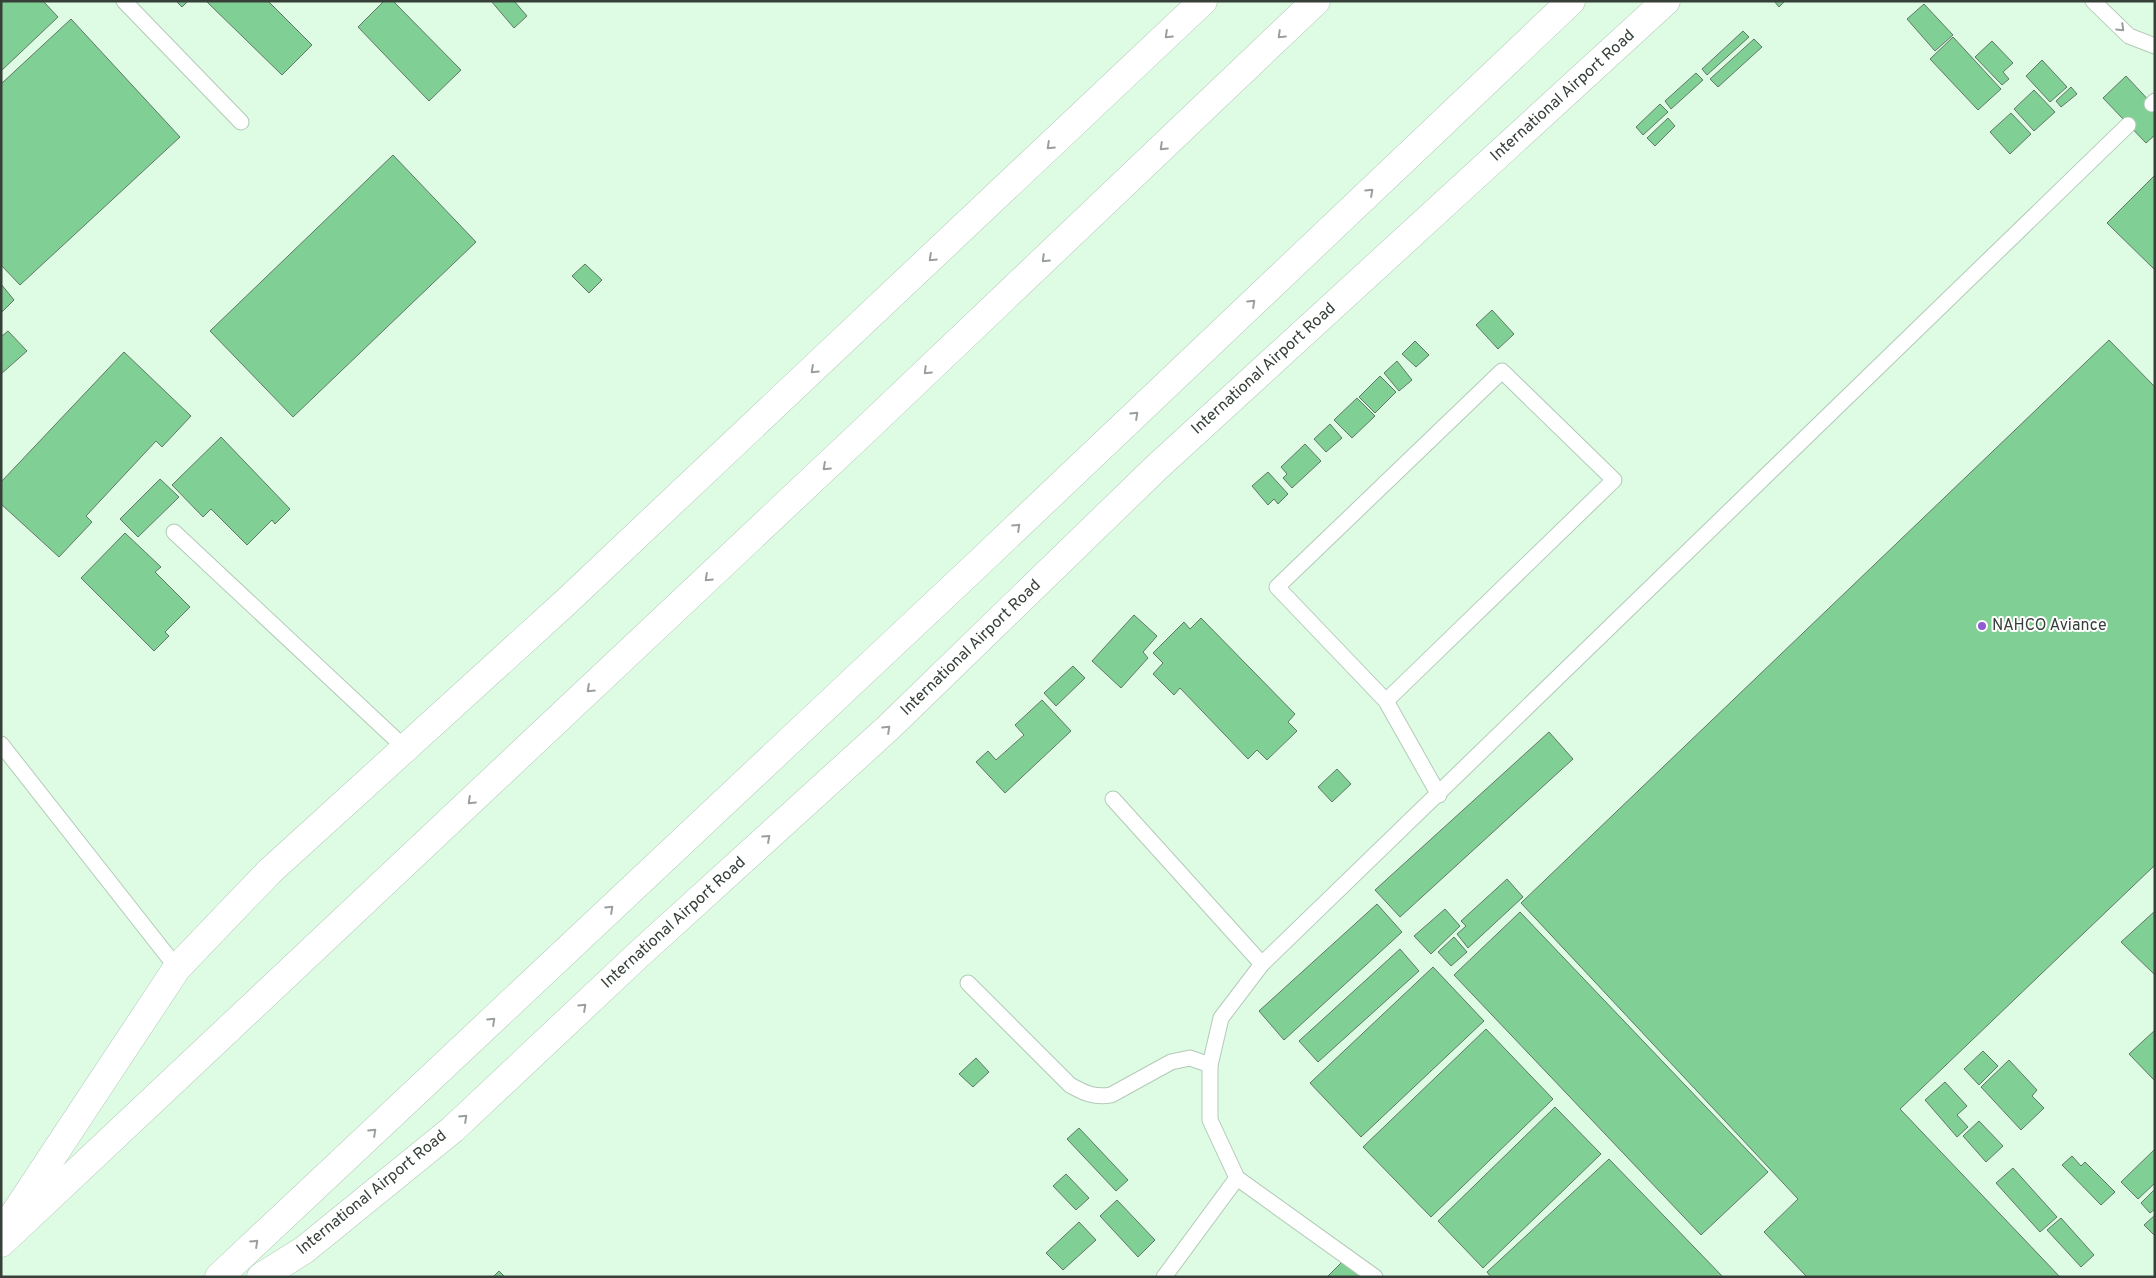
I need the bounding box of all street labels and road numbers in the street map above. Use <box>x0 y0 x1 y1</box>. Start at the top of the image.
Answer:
street label: International Airport Road <box>1487 26 1639 166</box>
street label: International Airport Road <box>1188 299 1340 439</box>
street label: International Airport Road <box>897 576 1045 720</box>
street label: International Airport Road <box>598 853 750 993</box>
street label: International Airport Road <box>293 1126 451 1260</box>

